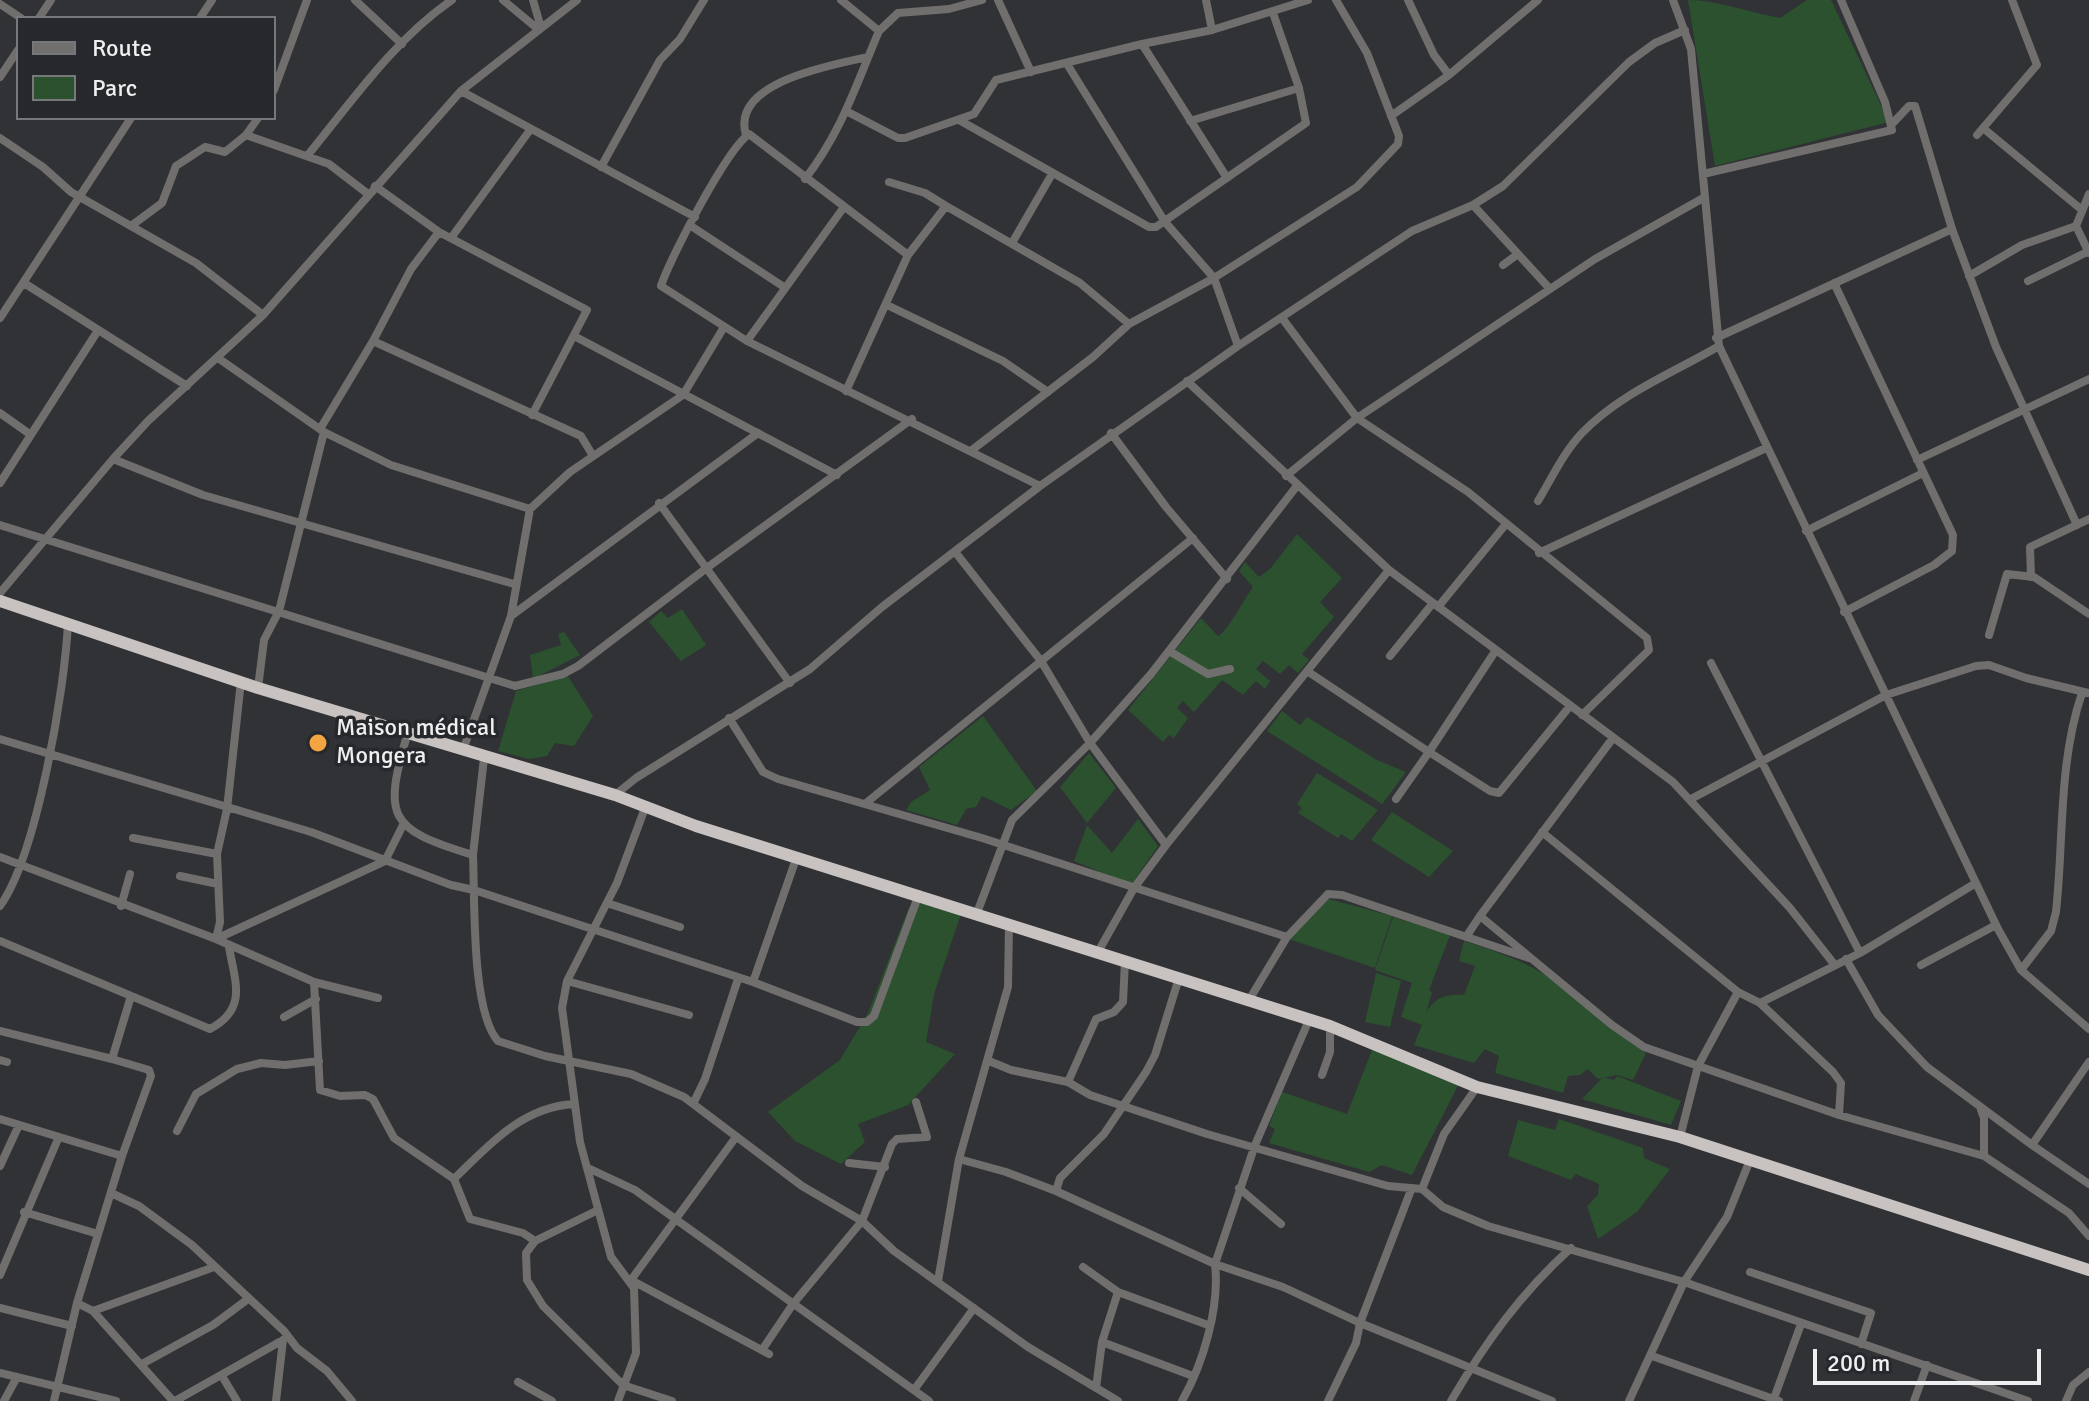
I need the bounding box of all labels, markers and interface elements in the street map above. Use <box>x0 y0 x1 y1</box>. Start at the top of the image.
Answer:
legend <box>16 16 276 120</box>
text: Route <box>92 33 152 63</box>
text: Parc <box>92 73 137 103</box>
place label: Maison médical Mongera <box>336 715 496 771</box>
marker: Maison médical Mongera <box>307 732 329 754</box>
scale bar <box>1817 1333 2045 1383</box>
text: 200 m <box>1827 1348 1890 1378</box>

